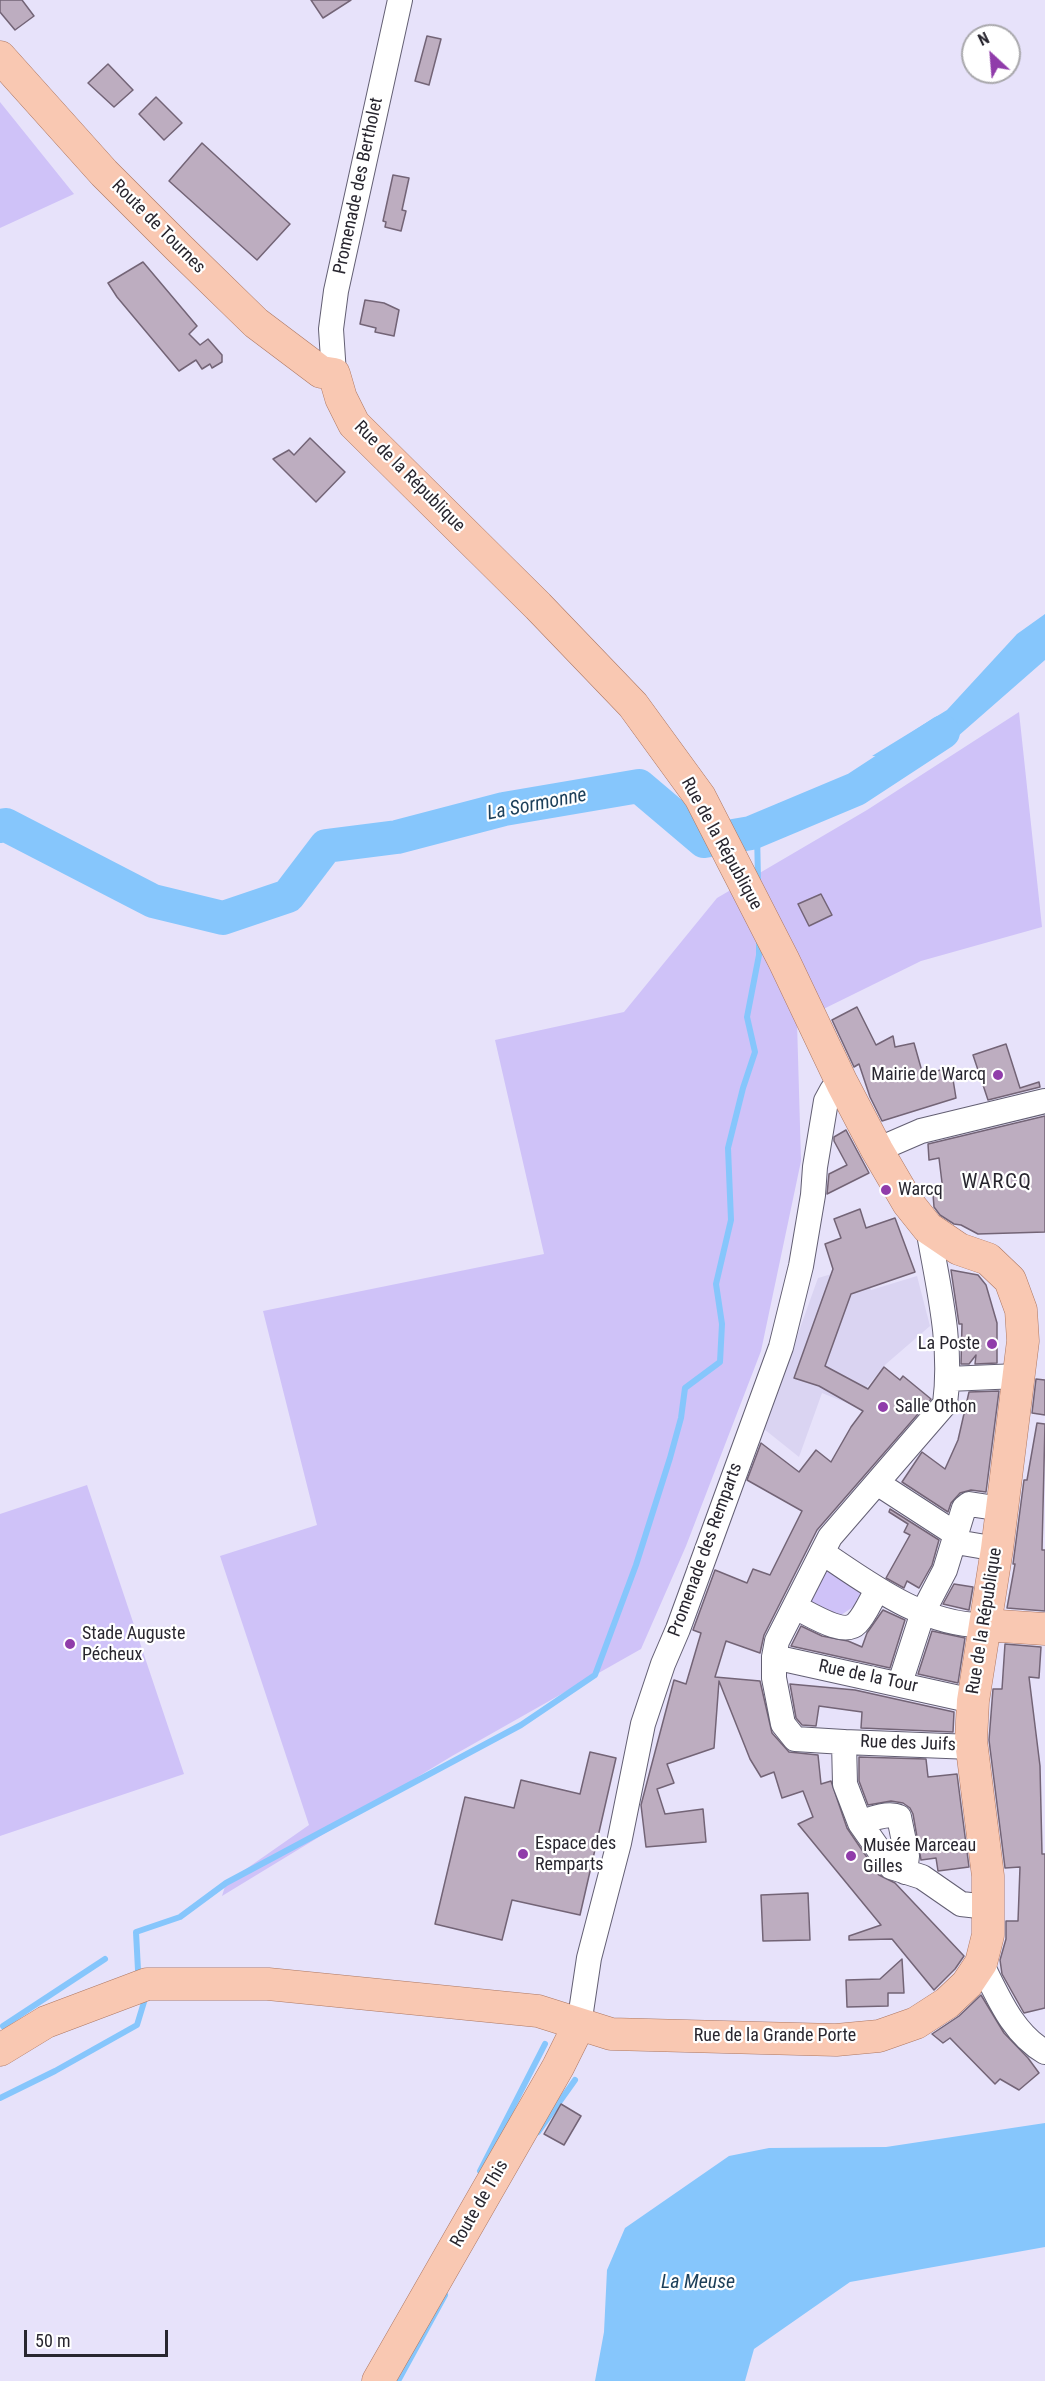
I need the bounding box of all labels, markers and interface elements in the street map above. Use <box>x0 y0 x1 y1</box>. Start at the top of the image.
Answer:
north arrow <box>961 24 1021 84</box>
text: N <box>975 28 992 50</box>
street label: Promenade des Bertholet <box>330 96 388 276</box>
street label: Route de Tournes <box>107 176 209 278</box>
street label: Rue de la République <box>349 417 469 537</box>
street label: Rue de la République <box>676 774 766 914</box>
water label: La Sormonne <box>485 784 589 826</box>
place label: Mairie de Warcq <box>871 1064 986 1086</box>
marker: Mairie de Warcq <box>991 1068 1005 1082</box>
district label: WARCQ <box>962 1170 1032 1196</box>
place label: Warcq <box>898 1179 943 1201</box>
marker: Warcq <box>879 1183 893 1197</box>
place label: La Poste <box>918 1333 980 1355</box>
marker: La Poste <box>985 1337 999 1351</box>
place label: Salle Othon <box>895 1396 976 1418</box>
marker: Salle Othon <box>876 1400 890 1414</box>
street label: Promenade des Remparts <box>664 1460 748 1640</box>
street label: Rue de la République <box>963 1546 1007 1696</box>
place label: Stade Auguste Pécheux <box>82 1623 185 1666</box>
marker: Stade Auguste Pécheux <box>63 1637 77 1651</box>
street label: Rue de la Tour <box>816 1656 920 1698</box>
street label: Rue des Juifs <box>860 1732 956 1756</box>
place label: Espace des Remparts <box>535 1833 616 1876</box>
place label: Musée Marceau Gilles <box>863 1835 976 1878</box>
marker: Espace des Remparts <box>516 1847 530 1861</box>
marker: Musée Marceau Gilles <box>844 1849 858 1863</box>
street label: Rue de la Grande Porte <box>694 2025 856 2047</box>
street label: Route de This <box>446 2157 514 2251</box>
water label: La Meuse <box>661 2271 735 2295</box>
scale bar <box>27 2318 171 2356</box>
text: 50 m <box>35 2330 70 2351</box>

